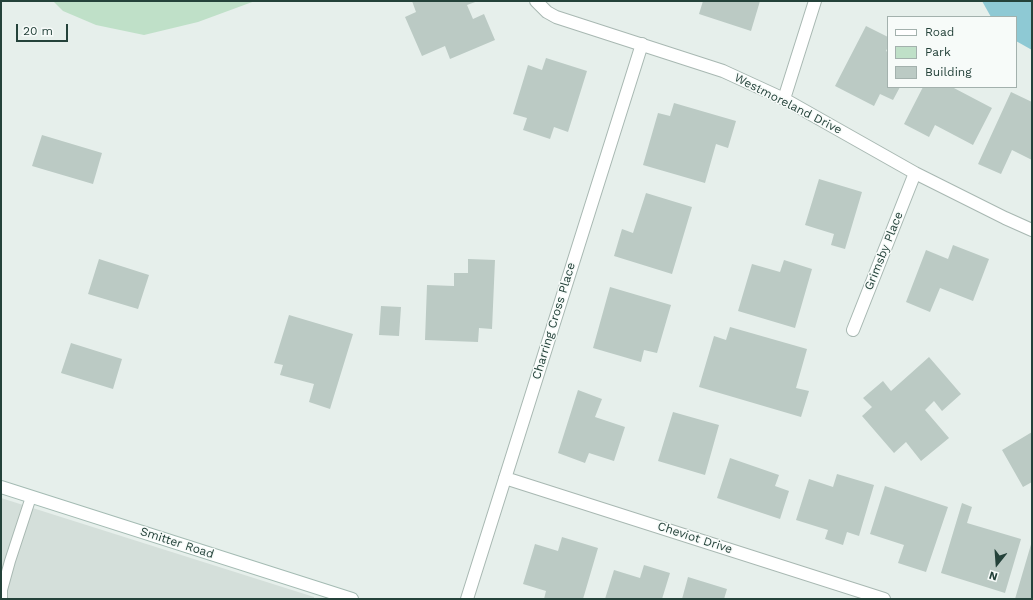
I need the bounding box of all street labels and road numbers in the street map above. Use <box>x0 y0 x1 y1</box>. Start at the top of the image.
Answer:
street label: Westmoreland Drive <box>732 71 844 137</box>
street label: Grimsby Place <box>862 210 906 292</box>
street label: Charring Cross Place <box>529 261 579 381</box>
street label: Cheviot Drive <box>656 519 734 557</box>
street label: Smitter Road <box>138 524 216 562</box>

